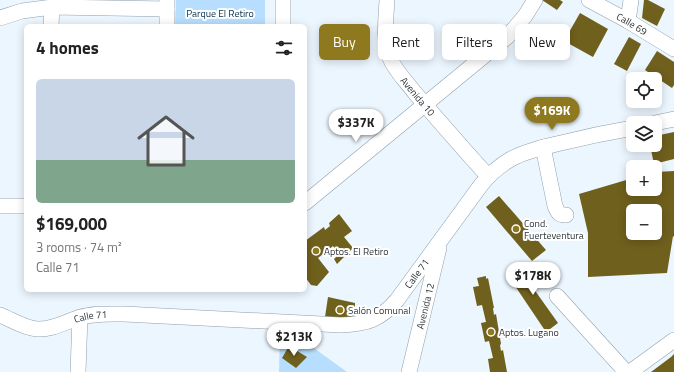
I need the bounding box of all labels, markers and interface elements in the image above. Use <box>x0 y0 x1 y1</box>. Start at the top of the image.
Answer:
park label: Parque El Retiro <box>186 6 254 21</box>
street label: Calle 69 <box>614 9 651 39</box>
chip: Buy <box>319 24 370 60</box>
chip: Rent <box>378 24 434 60</box>
chip: Filters <box>442 24 507 60</box>
chip: New <box>515 24 570 60</box>
text: 4 homes <box>36 35 99 61</box>
icon: filters <box>273 37 295 59</box>
map controls <box>626 72 662 240</box>
button: locate <box>626 72 662 108</box>
street label: Avenida 10 <box>397 73 439 119</box>
pin: $169K <box>524 97 580 131</box>
text: $169K <box>534 100 570 120</box>
icon: home <box>130 105 202 177</box>
pin: $337K <box>328 109 384 143</box>
text: $337K <box>338 112 374 132</box>
button: layers <box>626 116 662 152</box>
button: + <box>626 160 662 196</box>
button: − <box>626 204 662 240</box>
text: $169,000 <box>36 211 107 237</box>
place label: Cond. Fuerteventura <box>524 216 584 243</box>
marker: Cond. Fuerteventura <box>511 224 521 234</box>
text: 3 rooms · 74 m² <box>36 237 122 257</box>
place label: Aptos. El Retiro <box>324 244 388 259</box>
marker: Aptos. El Retiro <box>311 246 321 256</box>
street label: Calle 71 <box>401 255 432 291</box>
text: Calle 71 <box>36 257 80 277</box>
pin: $178K <box>505 262 561 296</box>
text: $178K <box>515 265 551 285</box>
street label: Avenida 12 <box>412 281 438 330</box>
place label: Salón Comunal <box>348 303 411 318</box>
marker: Salón Comunal <box>335 305 345 315</box>
street label: Calle 71 <box>72 306 107 326</box>
pin: $213K <box>266 323 322 357</box>
place label: Aptos. Lugano <box>499 325 559 340</box>
text: $213K <box>276 326 312 346</box>
marker: Aptos. Lugano <box>486 327 496 337</box>

